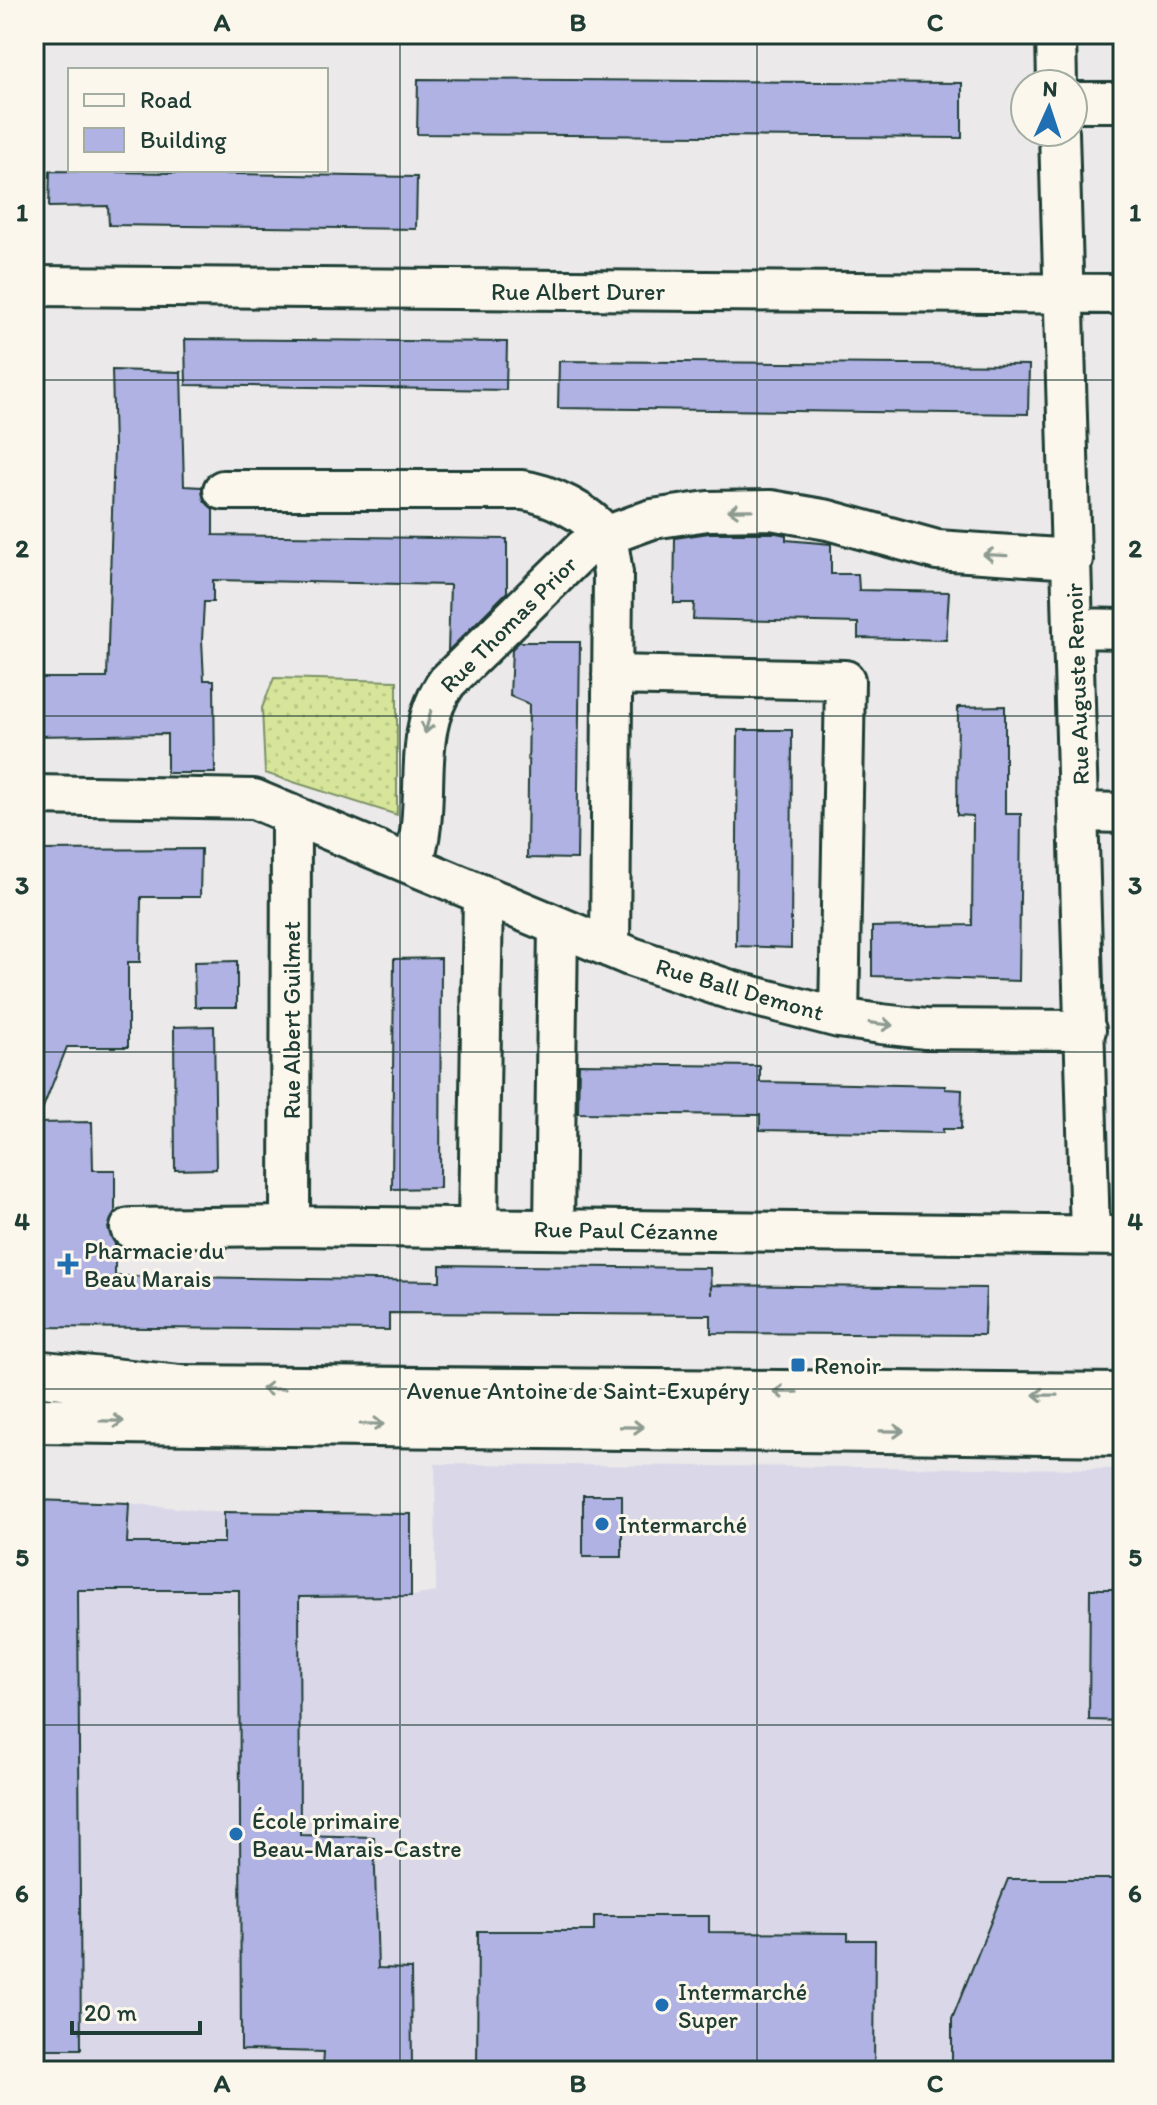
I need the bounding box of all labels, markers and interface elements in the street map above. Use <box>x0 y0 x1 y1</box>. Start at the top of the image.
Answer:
text: A <box>213 6 231 38</box>
text: B <box>570 6 587 38</box>
text: C <box>927 6 944 38</box>
legend <box>68 68 328 172</box>
north arrow <box>1009 68 1089 148</box>
text: N <box>1042 75 1058 102</box>
text: Road <box>140 85 192 114</box>
text: Building <box>140 125 227 154</box>
text: 1 <box>16 196 28 228</box>
text: 1 <box>1129 196 1141 228</box>
street label: Rue Albert Durer <box>491 277 665 306</box>
one-way arrow <box>727 502 754 518</box>
text: 2 <box>15 532 29 564</box>
text: 2 <box>1128 532 1142 564</box>
one-way arrow <box>982 548 1009 563</box>
street label: Rue Thomas Prior <box>433 549 583 699</box>
street label: Rue Auguste Renoir <box>1059 582 1095 786</box>
one-way arrow <box>420 709 435 735</box>
text: 3 <box>15 869 29 901</box>
text: 3 <box>1128 869 1142 901</box>
street label: Rue Albert Guilmet <box>277 921 306 1119</box>
street label: Rue Ball Demont <box>653 951 827 1027</box>
one-way arrow <box>867 1016 894 1031</box>
text: 4 <box>14 1205 30 1237</box>
text: 4 <box>1127 1205 1143 1237</box>
street label: Rue Paul Cézanne <box>533 1214 719 1246</box>
place label: Pharmacie du Beau Marais <box>84 1236 224 1293</box>
marker: Pharmacie du Beau Marais <box>59 1255 77 1273</box>
place label: Renoir <box>814 1351 881 1380</box>
marker: Renoir <box>789 1356 807 1374</box>
street label: Avenue Antoine de Saint-Exupéry <box>406 1376 750 1405</box>
one-way arrow <box>260 1381 287 1397</box>
one-way arrow <box>772 1384 799 1399</box>
one-way arrow <box>1032 1388 1059 1403</box>
one-way arrow <box>98 1413 125 1429</box>
one-way arrow <box>358 1416 385 1432</box>
one-way arrow <box>618 1420 645 1435</box>
one-way arrow <box>878 1423 905 1438</box>
place label: Intermarché <box>618 1510 747 1539</box>
marker: Intermarché <box>593 1515 611 1533</box>
text: 5 <box>15 1541 29 1573</box>
text: 5 <box>1128 1541 1142 1573</box>
place label: École primaire Beau-Marais-Castre <box>252 1806 462 1863</box>
marker: École primaire Beau-Marais-Castre <box>227 1825 245 1843</box>
text: 6 <box>15 1877 29 1909</box>
text: 6 <box>1128 1877 1142 1909</box>
place label: Intermarché Super <box>678 1977 807 2034</box>
scale bar <box>72 1985 200 2035</box>
marker: Intermarché Super <box>653 1996 671 2014</box>
text: 20 m <box>84 1998 137 2027</box>
text: A <box>213 2067 231 2099</box>
text: B <box>570 2067 587 2099</box>
text: C <box>927 2067 944 2099</box>

